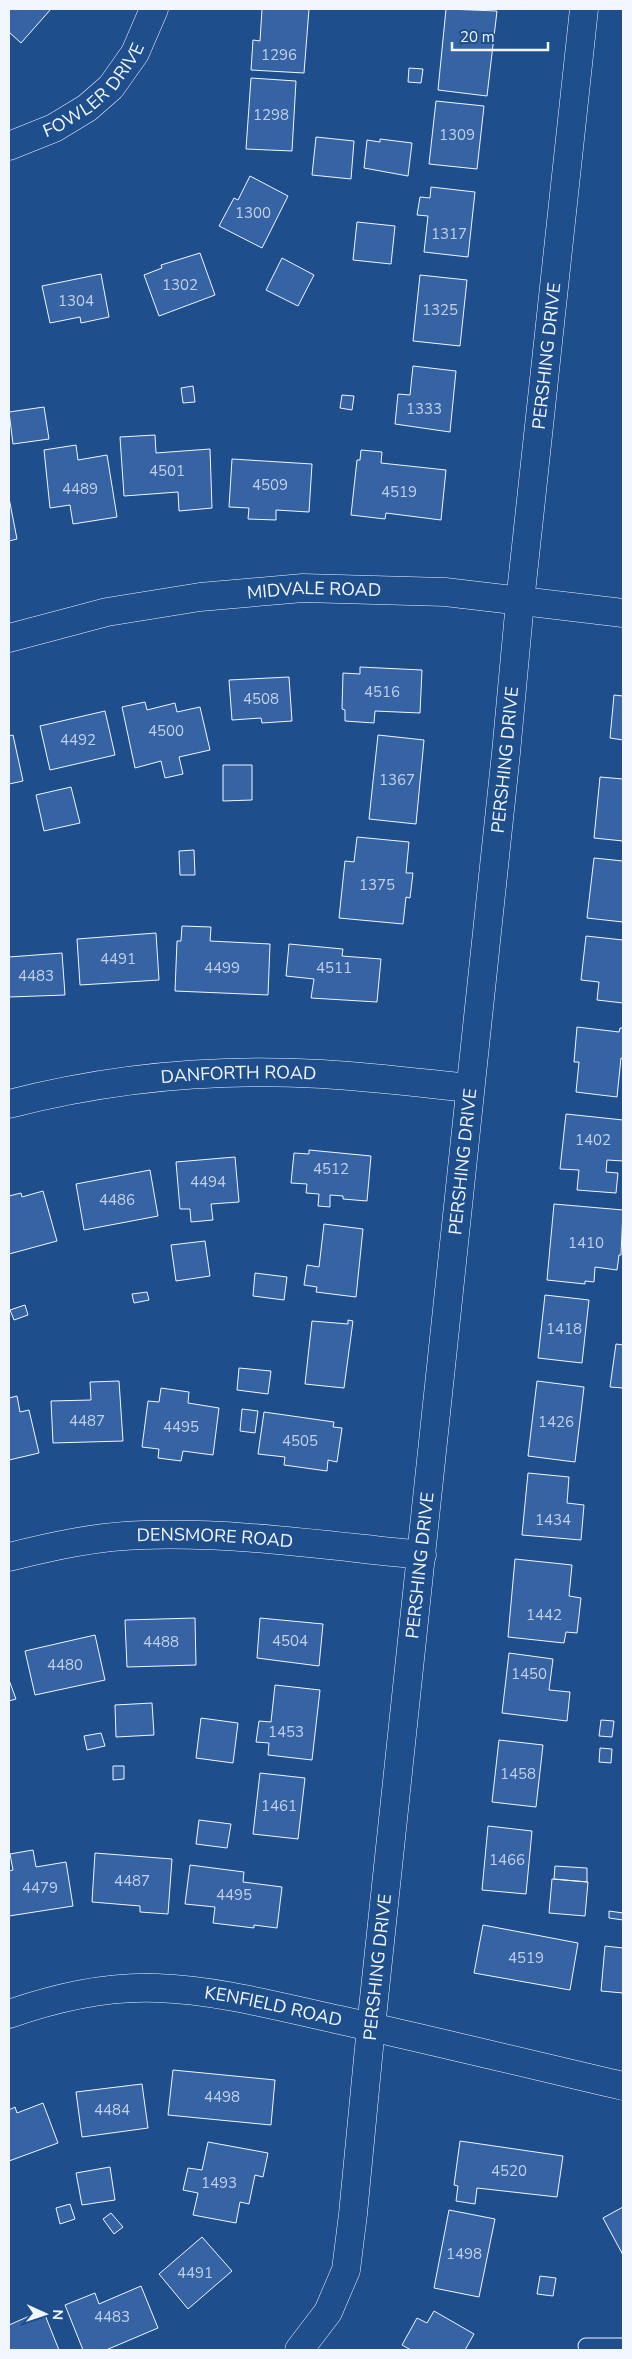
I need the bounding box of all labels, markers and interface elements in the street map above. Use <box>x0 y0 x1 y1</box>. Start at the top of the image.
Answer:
scale bar <box>452 20 548 52</box>
text: 20 m <box>460 27 495 47</box>
street label: FOWLER DRIVE <box>39 39 150 143</box>
house number: 1296 <box>261 45 297 65</box>
house number: 1298 <box>253 105 289 125</box>
house number: 1309 <box>439 125 475 145</box>
house number: 1300 <box>235 203 271 223</box>
house number: 1317 <box>431 224 467 244</box>
house number: 1302 <box>162 275 198 295</box>
street label: PERSHING DRIVE <box>527 281 566 431</box>
house number: 1304 <box>58 291 94 311</box>
house number: 1325 <box>422 300 458 320</box>
house number: 1333 <box>406 399 442 419</box>
house number: 4501 <box>149 461 185 481</box>
house number: 4509 <box>252 475 288 495</box>
house number: 4489 <box>62 479 98 499</box>
house number: 4519 <box>381 482 417 502</box>
street label: MIDVALE ROAD <box>246 576 382 605</box>
house number: 4516 <box>364 682 400 702</box>
street label: PERSHING DRIVE <box>486 685 524 834</box>
house number: 4508 <box>243 689 279 709</box>
house number: 4500 <box>148 721 184 741</box>
house number: 4492 <box>60 730 96 750</box>
house number: 1367 <box>379 770 415 790</box>
house number: 1375 <box>359 875 395 895</box>
house number: 4491 <box>100 949 136 969</box>
house number: 4499 <box>204 958 240 978</box>
house number: 4511 <box>316 958 352 978</box>
house number: 4483 <box>18 966 54 986</box>
street label: DANFORTH ROAD <box>159 1060 317 1089</box>
street label: PERSHING DRIVE <box>443 1087 482 1236</box>
house number: 1402 <box>575 1130 611 1150</box>
house number: 4512 <box>313 1159 349 1179</box>
house number: 4494 <box>190 1172 226 1192</box>
house number: 4486 <box>99 1190 135 1210</box>
house number: 1410 <box>568 1233 604 1253</box>
house number: 1418 <box>546 1319 582 1339</box>
house number: 4487 <box>69 1411 105 1431</box>
house number: 1426 <box>538 1412 574 1432</box>
house number: 4495 <box>163 1417 199 1437</box>
house number: 4505 <box>282 1431 318 1451</box>
street label: PERSHING DRIVE <box>400 1491 440 1640</box>
house number: 1434 <box>535 1510 571 1530</box>
street label: DENSMORE ROAD <box>136 1523 294 1553</box>
house number: 1442 <box>526 1605 562 1625</box>
house number: 4504 <box>272 1631 308 1651</box>
house number: 4488 <box>143 1632 179 1652</box>
house number: 4480 <box>47 1655 83 1675</box>
house number: 1450 <box>511 1664 547 1684</box>
house number: 1453 <box>268 1722 304 1742</box>
house number: 1458 <box>500 1764 536 1784</box>
house number: 1461 <box>261 1796 297 1816</box>
house number: 1466 <box>489 1850 525 1870</box>
house number: 4487 <box>114 1871 150 1891</box>
house number: 4479 <box>22 1878 58 1898</box>
house number: 4495 <box>216 1885 252 1905</box>
street label: PERSHING DRIVE <box>358 1893 397 2042</box>
house number: 4519 <box>508 1948 544 1968</box>
street label: KENFIELD ROAD <box>203 1980 344 2032</box>
house number: 4498 <box>204 2087 240 2107</box>
house number: 4484 <box>94 2100 130 2120</box>
house number: 4520 <box>491 2161 527 2181</box>
house number: 1493 <box>201 2173 237 2193</box>
house number: 1498 <box>446 2244 482 2264</box>
house number: 4491 <box>177 2263 213 2283</box>
north arrow <box>20 2289 70 2339</box>
house number: 4483 <box>94 2307 130 2327</box>
text: N <box>48 2309 67 2320</box>

